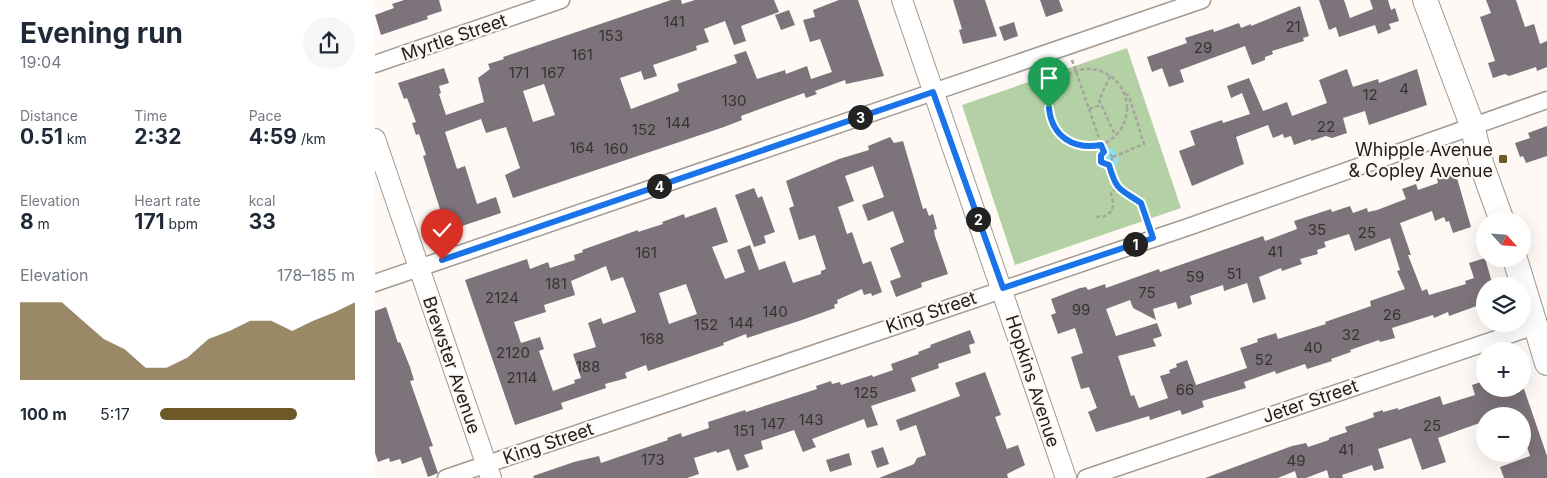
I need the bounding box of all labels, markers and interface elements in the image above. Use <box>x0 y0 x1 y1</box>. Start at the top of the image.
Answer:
street label: Myrtle Street <box>399 9 510 65</box>
house number: 141 <box>663 12 685 31</box>
text: Evening run <box>20 16 183 50</box>
button: share <box>303 17 355 69</box>
house number: 21 <box>1285 17 1301 36</box>
house number: 153 <box>599 26 623 45</box>
house number: 29 <box>1194 38 1212 57</box>
house number: 161 <box>571 45 593 64</box>
text: 19:04 <box>20 52 61 72</box>
pin <box>1028 57 1070 108</box>
house number: 171 <box>509 63 529 82</box>
house number: 167 <box>541 63 565 82</box>
icon: arrive <box>1035 64 1063 92</box>
house number: 4 <box>1399 79 1409 98</box>
house number: 12 <box>1362 85 1378 104</box>
house number: 130 <box>722 91 746 110</box>
pin: 3 <box>847 104 873 130</box>
text: Distance <box>20 107 78 124</box>
text: Time <box>134 107 167 124</box>
text: Pace <box>249 107 282 124</box>
text: 3 <box>856 109 865 126</box>
house number: 144 <box>665 113 691 132</box>
house number: 22 <box>1317 117 1335 136</box>
house number: 152 <box>632 120 656 139</box>
text: 0.51 <box>20 124 63 149</box>
text: 2:32 <box>134 124 181 149</box>
text: 4:59 <box>249 124 297 149</box>
text: km <box>63 130 87 147</box>
text: /km <box>297 130 326 147</box>
house number: 164 <box>569 138 595 157</box>
house number: 160 <box>604 139 628 158</box>
place label: Whipple Avenue & Copley Avenue <box>1348 139 1493 181</box>
marker: Whipple Avenue & Copley Avenue <box>1497 153 1509 165</box>
pin: 4 <box>647 174 671 198</box>
text: 4 <box>655 178 664 195</box>
text: Elevation <box>20 192 80 209</box>
text: Heart rate <box>134 192 201 209</box>
text: kcal <box>249 192 275 209</box>
pin: 2 <box>965 206 991 232</box>
text: 8 <box>20 209 34 234</box>
text: 171 <box>134 209 165 234</box>
text: 33 <box>249 209 276 234</box>
pin <box>421 209 463 260</box>
text: 2 <box>974 211 983 228</box>
north arrow <box>1476 212 1531 268</box>
map controls <box>1476 212 1531 462</box>
text: m <box>34 215 50 232</box>
text: bpm <box>165 215 198 232</box>
icon: check <box>428 216 456 244</box>
house number: 35 <box>1308 220 1326 239</box>
house number: 25 <box>1358 223 1376 242</box>
pin: 1 <box>1123 232 1147 256</box>
text: 1 <box>1132 236 1139 253</box>
house number: 41 <box>1267 242 1283 261</box>
house number: 161 <box>635 243 657 262</box>
house number: 51 <box>1226 264 1242 283</box>
text: Elevation <box>20 265 89 285</box>
text: 178–185 m <box>277 265 355 285</box>
house number: 59 <box>1186 267 1204 286</box>
house number: 181 <box>545 274 567 293</box>
button: layers <box>1476 277 1531 332</box>
house number: 75 <box>1138 283 1156 302</box>
street label: King Street <box>883 287 979 337</box>
house number: 2124 <box>485 288 519 307</box>
street label: Brewster Avenue <box>419 294 485 436</box>
house number: 99 <box>1072 300 1090 319</box>
house number: 140 <box>762 302 788 321</box>
house number: 26 <box>1383 305 1401 324</box>
street label: Hopkins Avenue <box>1002 312 1064 450</box>
house number: 144 <box>728 313 754 332</box>
house number: 152 <box>694 315 718 334</box>
house number: 32 <box>1342 325 1360 344</box>
house number: 168 <box>640 329 664 348</box>
house number: 40 <box>1303 338 1323 357</box>
button: + <box>1476 342 1531 397</box>
house number: 2120 <box>496 343 530 362</box>
house number: 52 <box>1255 350 1273 369</box>
house number: 188 <box>576 357 600 376</box>
house number: 2114 <box>506 368 538 387</box>
street label: Jeter Street <box>1259 375 1361 427</box>
house number: 66 <box>1176 380 1194 399</box>
house number: 125 <box>854 383 878 402</box>
text: 100 m <box>20 404 67 424</box>
text: 5:17 <box>100 404 130 424</box>
button: − <box>1476 407 1531 462</box>
house number: 143 <box>798 410 824 429</box>
house number: 147 <box>761 414 785 433</box>
house number: 25 <box>1423 416 1441 435</box>
street label: King Street <box>500 418 596 468</box>
house number: 151 <box>733 421 755 440</box>
house number: 41 <box>1338 440 1354 459</box>
house number: 173 <box>641 450 665 469</box>
house number: 49 <box>1287 451 1306 470</box>

